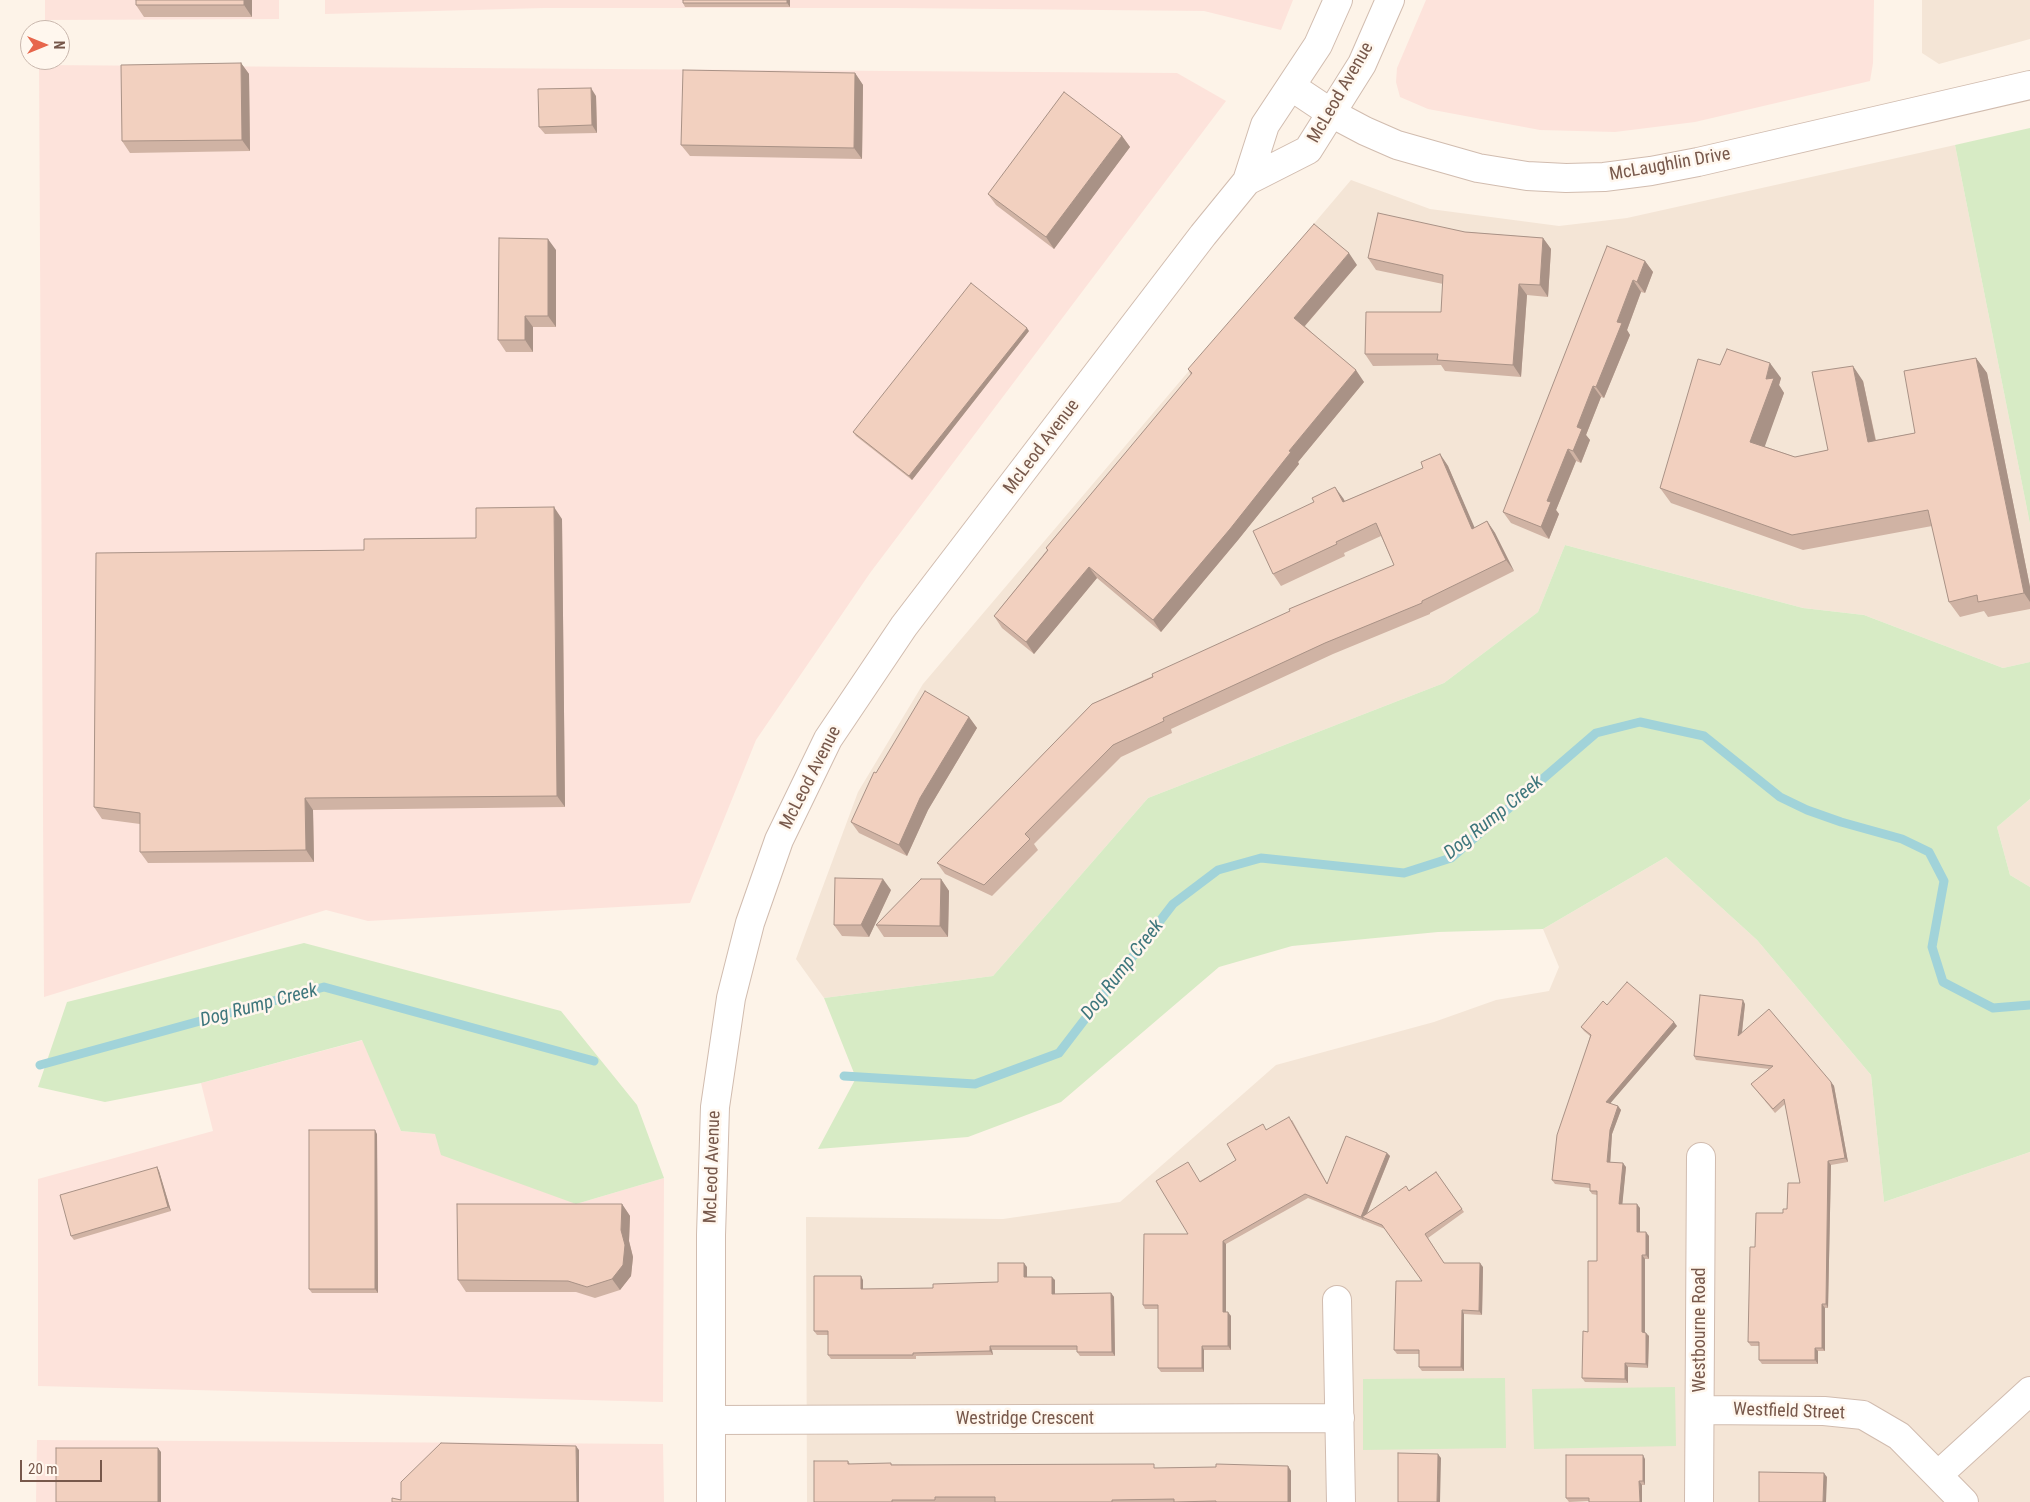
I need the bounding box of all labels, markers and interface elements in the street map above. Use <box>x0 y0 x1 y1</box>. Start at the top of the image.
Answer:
north arrow <box>20 20 70 70</box>
street label: McLeod Avenue <box>1303 39 1379 147</box>
text: N <box>51 41 67 49</box>
street label: McLaughlin Drive <box>1608 144 1732 186</box>
street label: McLeod Avenue <box>999 395 1085 499</box>
street label: McLeod Avenue <box>776 723 846 833</box>
water label: Dog Rump Creek <box>1440 771 1548 865</box>
water label: Dog Rump Creek <box>1077 915 1169 1025</box>
water label: Dog Rump Creek <box>198 979 320 1033</box>
street label: McLeod Avenue <box>700 1110 726 1224</box>
street label: Westbourne Road <box>1689 1268 1711 1392</box>
street label: Westfield Street <box>1733 1399 1845 1425</box>
street label: Westridge Crescent <box>956 1408 1094 1430</box>
scale bar <box>22 1450 105 1482</box>
text: 20 m <box>28 1460 58 1478</box>

